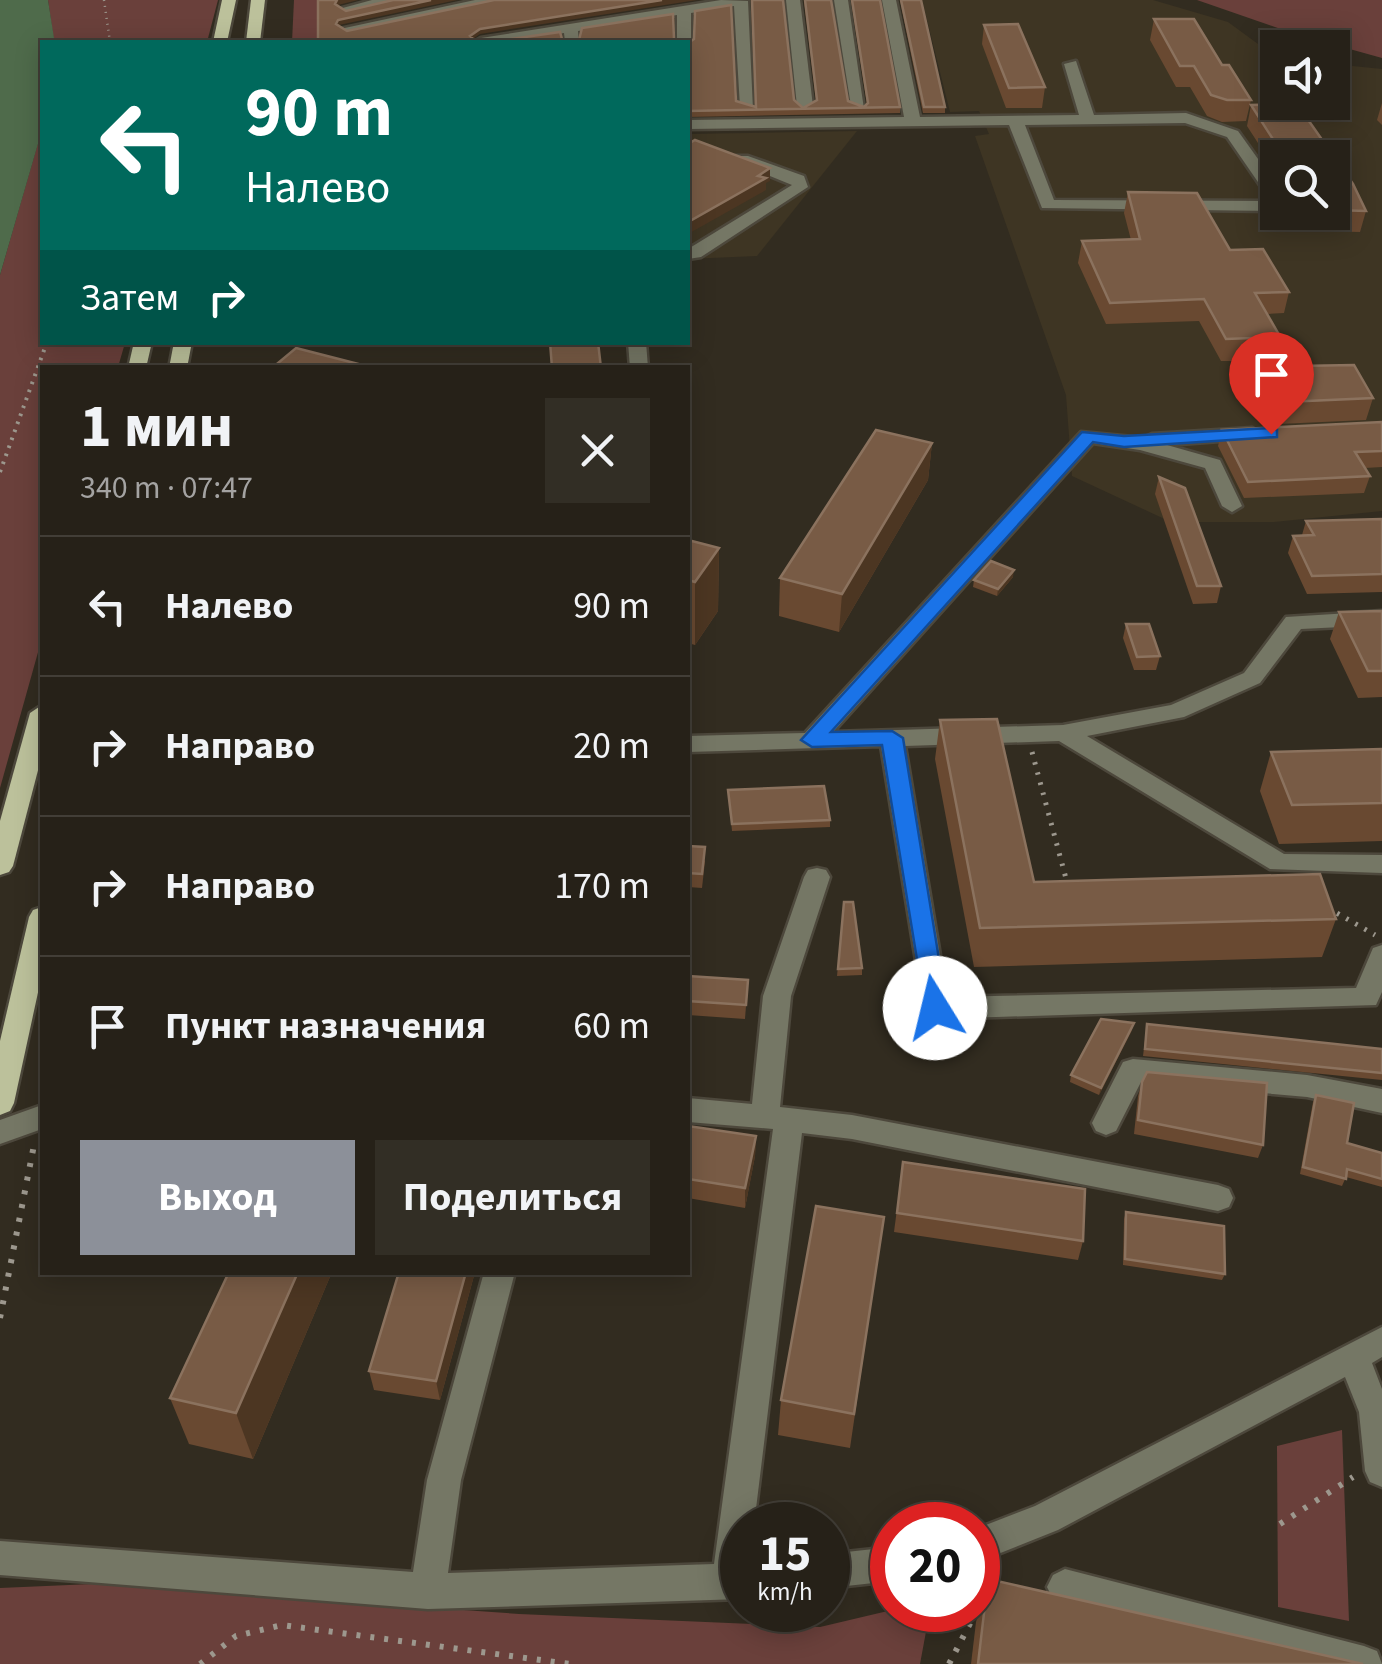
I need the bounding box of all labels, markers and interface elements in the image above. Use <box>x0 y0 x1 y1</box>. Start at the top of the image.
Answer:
map controls <box>1260 30 1350 230</box>
button: sound <box>1260 30 1350 120</box>
text: 90 m <box>245 63 393 163</box>
icon: left <box>80 80 210 210</box>
button: search <box>1260 140 1350 230</box>
text: Налево <box>245 156 391 220</box>
icon: right <box>199 270 254 325</box>
text: Затем <box>80 271 179 325</box>
pin <box>1229 332 1314 435</box>
icon: arrive <box>1244 347 1299 402</box>
text: 1 мин <box>80 385 233 470</box>
button: close <box>545 398 650 503</box>
text: 340 m · 07:47 <box>80 465 253 511</box>
icon: left <box>80 579 135 634</box>
text: Налево <box>165 579 293 633</box>
text: 90 m <box>573 579 650 633</box>
icon: right <box>80 719 135 774</box>
text: Направо <box>165 719 315 773</box>
text: 20 m <box>573 719 650 773</box>
icon: right <box>80 859 135 914</box>
text: Направо <box>165 859 315 913</box>
text: 170 m <box>554 859 650 913</box>
position arrow <box>883 956 987 1060</box>
icon: arrive <box>80 999 135 1054</box>
text: Пункт назначения <box>165 999 486 1053</box>
text: 60 m <box>573 999 650 1053</box>
button: Выход <box>80 1140 355 1255</box>
button: Поделиться <box>375 1140 650 1255</box>
speed limit sign: 20 <box>870 1502 1000 1632</box>
text: 15 <box>759 1519 811 1590</box>
text: km/h <box>757 1574 813 1610</box>

